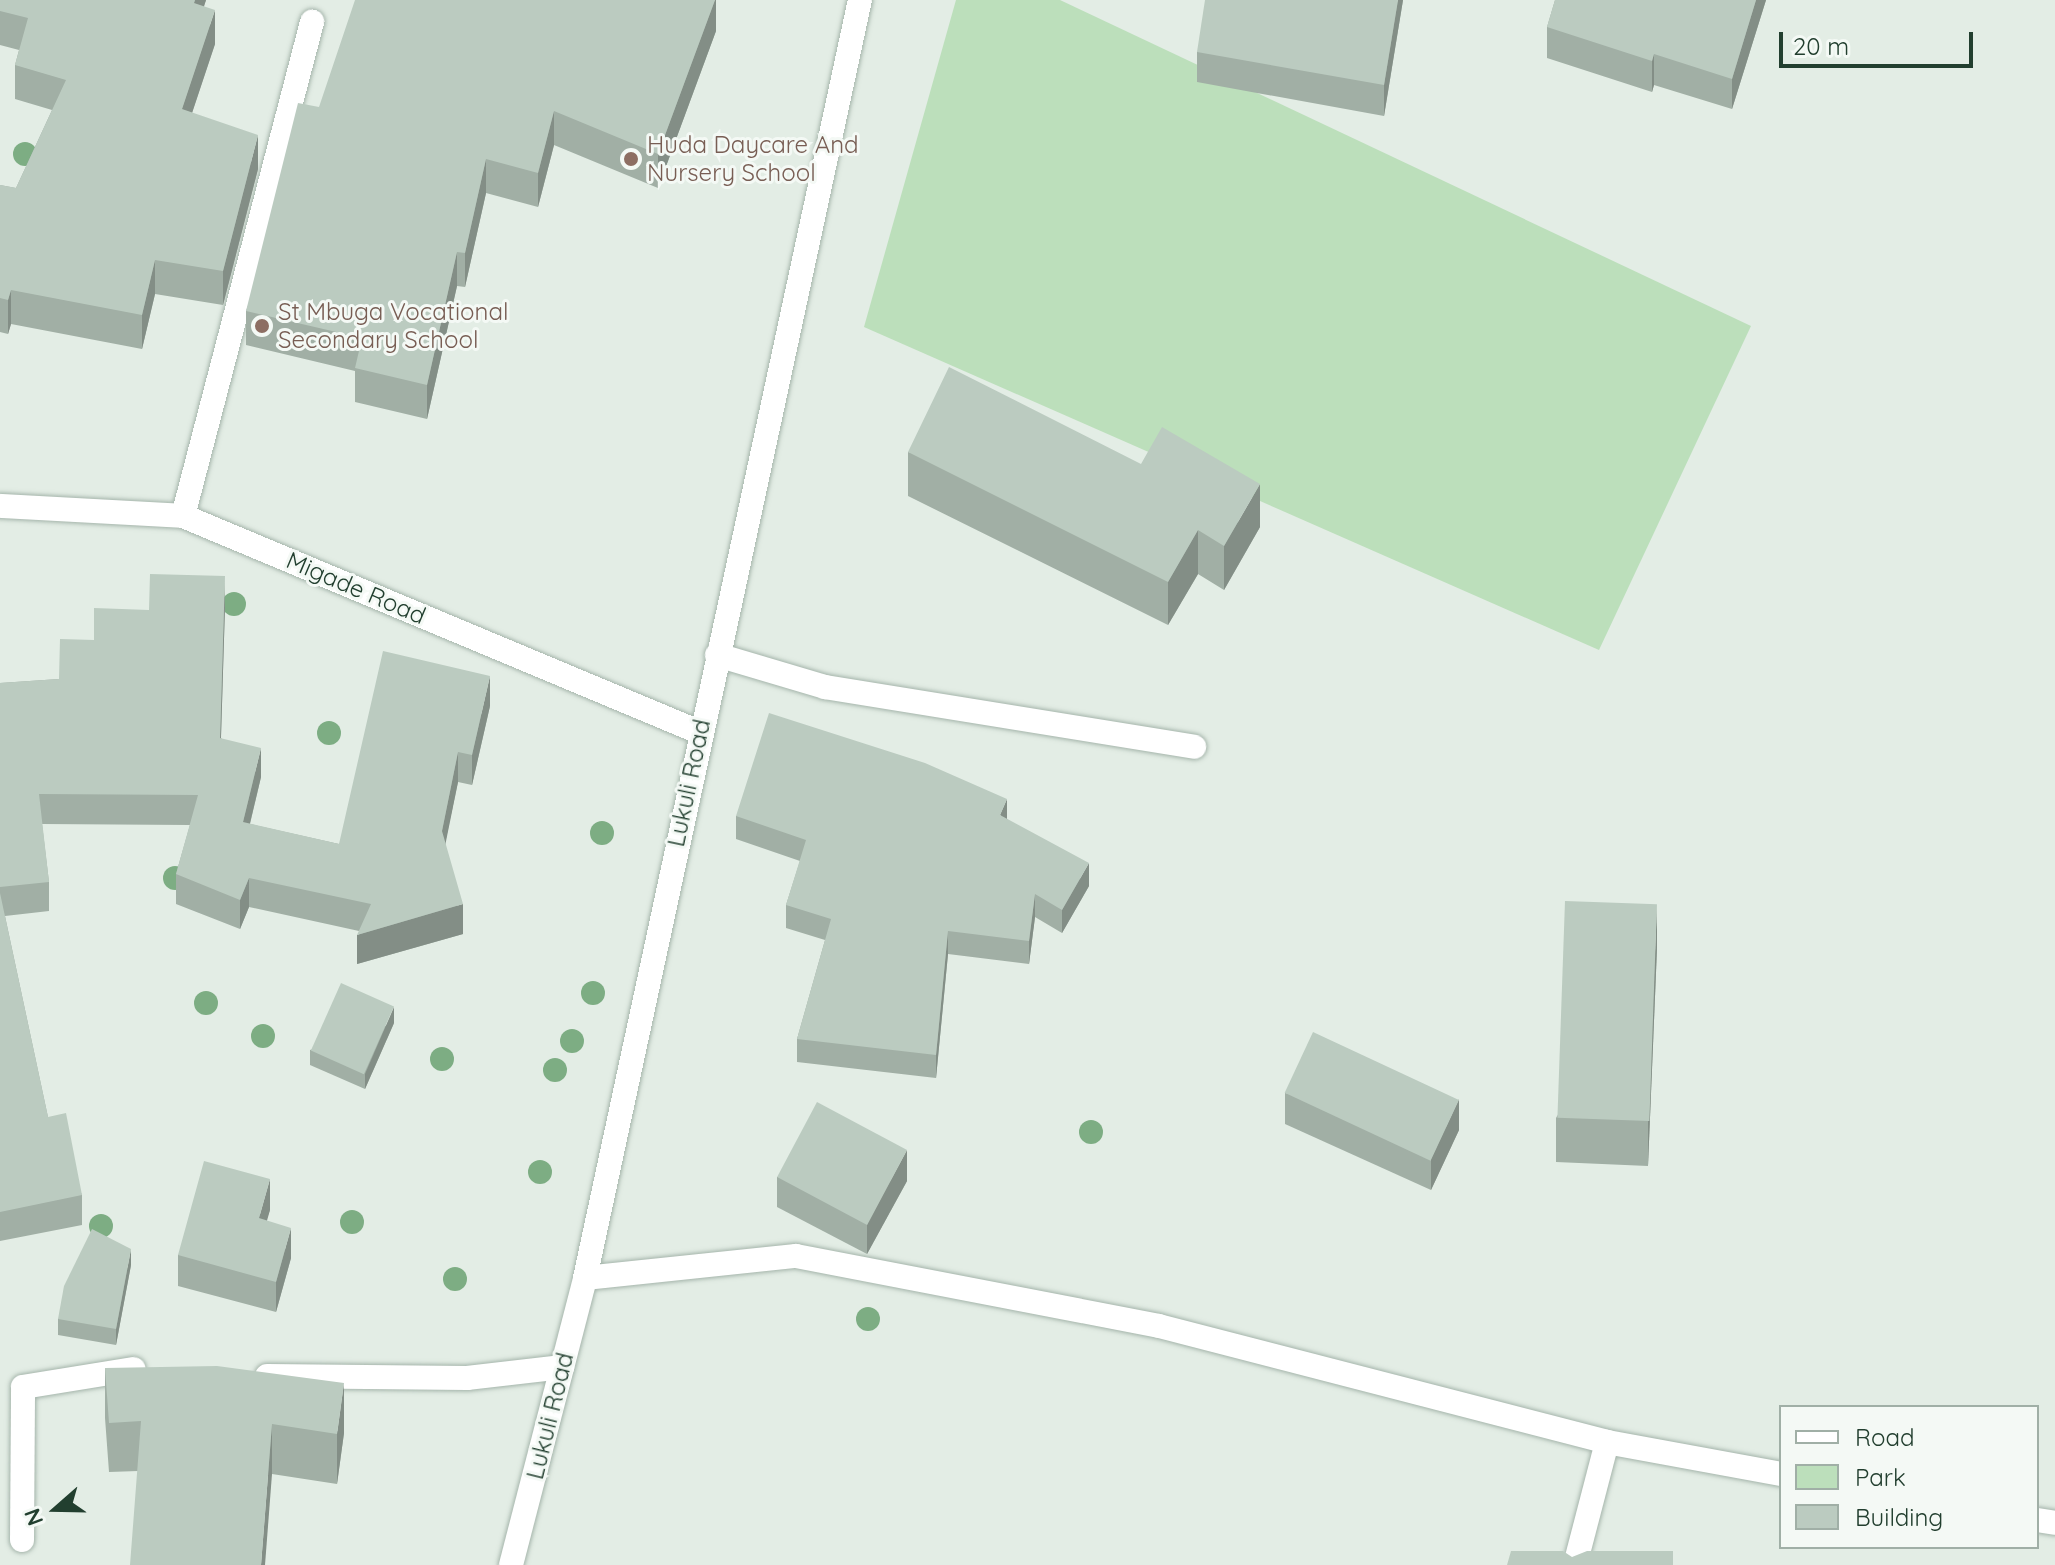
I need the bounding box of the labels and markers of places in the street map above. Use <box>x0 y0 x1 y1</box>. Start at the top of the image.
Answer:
place label: Huda Daycare And Nursery School <box>647 131 859 187</box>
marker: Huda Daycare And Nursery School <box>622 150 640 168</box>
place label: St Mbuga Vocational Secondary School <box>278 298 509 354</box>
marker: St Mbuga Vocational Secondary School <box>253 317 271 335</box>

